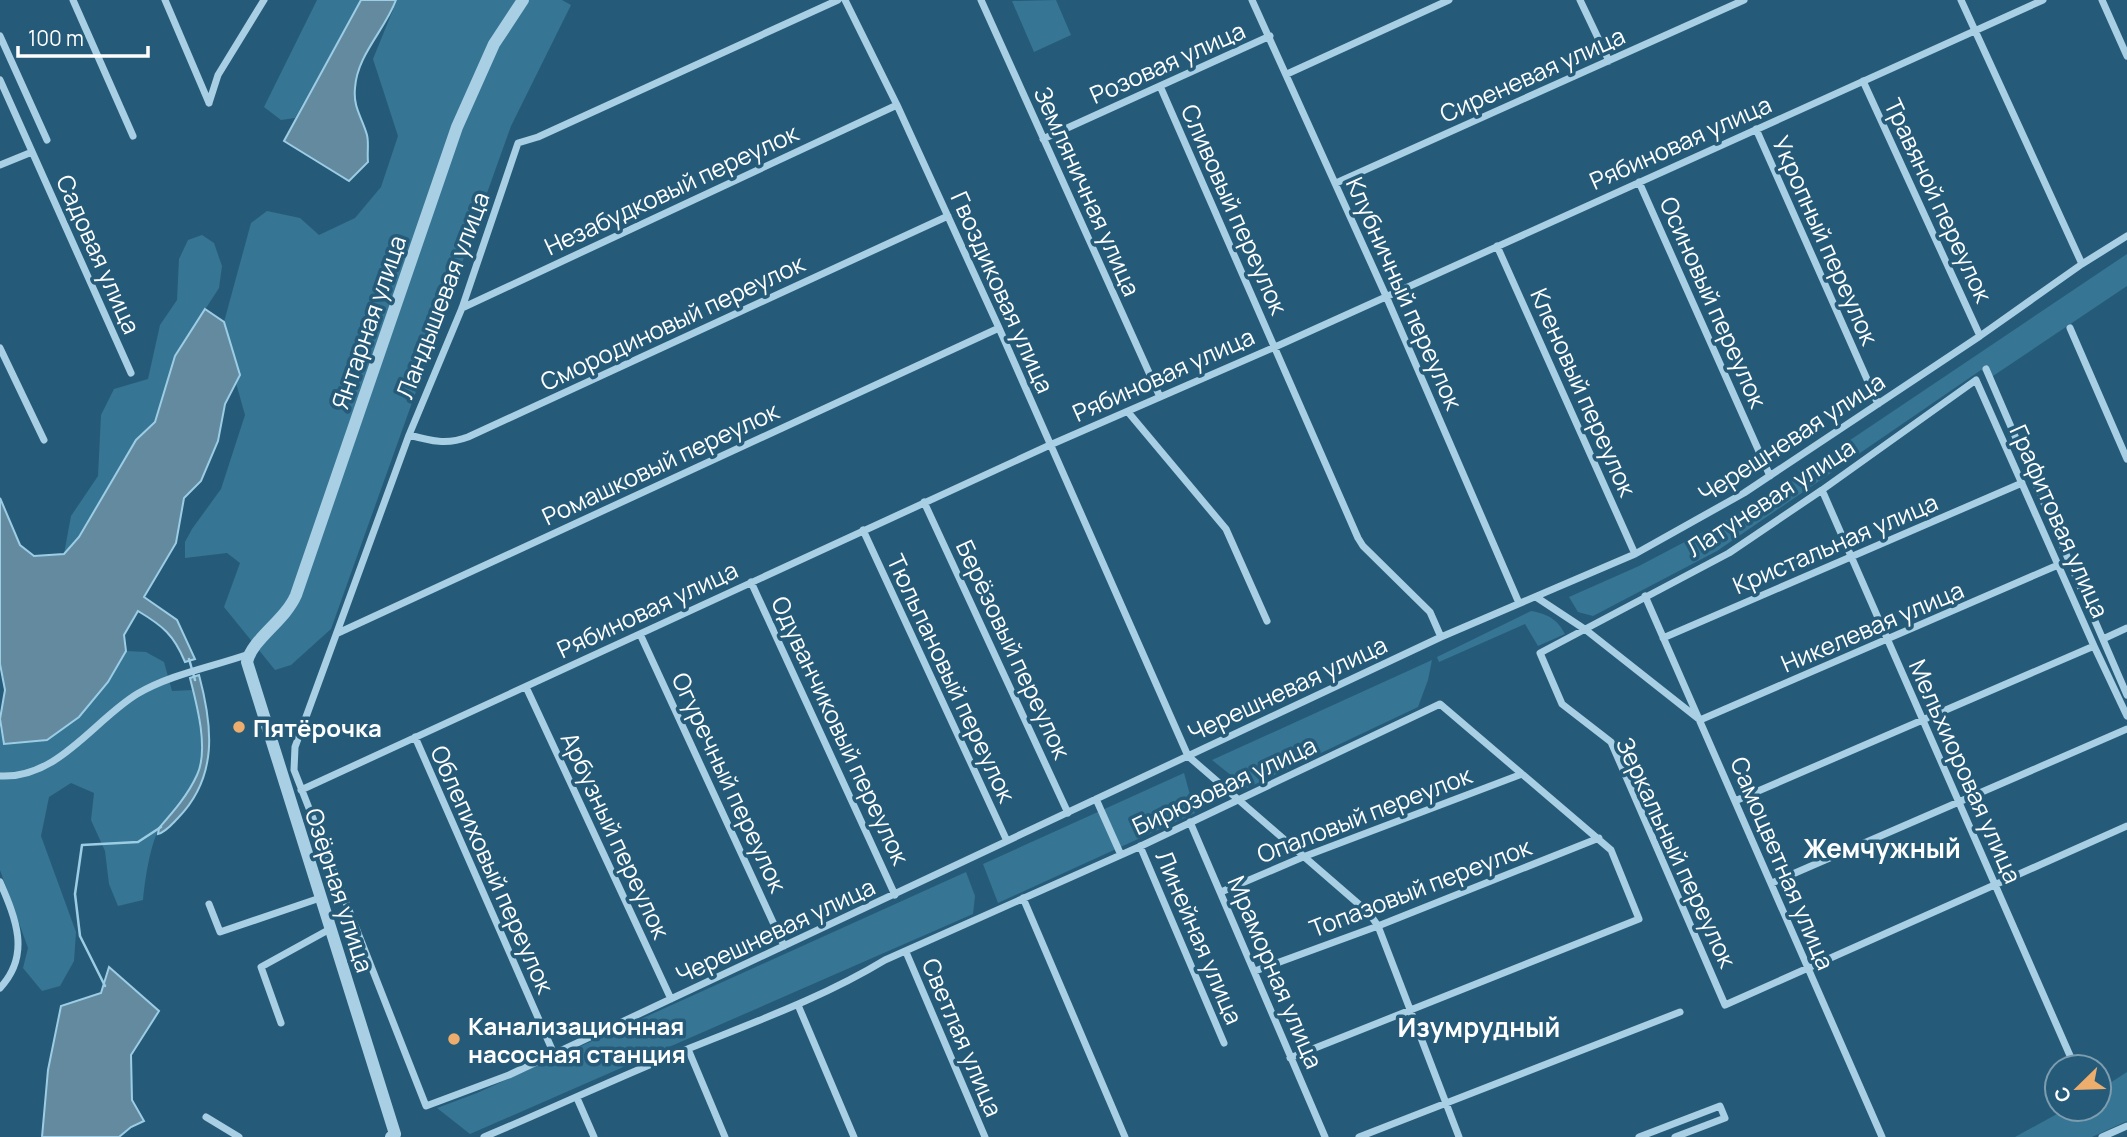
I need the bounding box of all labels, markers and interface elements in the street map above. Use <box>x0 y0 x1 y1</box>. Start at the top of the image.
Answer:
street label: Розовая улица <box>1084 13 1250 111</box>
scale bar <box>18 14 147 58</box>
street label: Сиреневая улица <box>1434 18 1630 130</box>
text: 100 m <box>28 24 84 52</box>
street label: Земляничная улица <box>1027 81 1149 301</box>
street label: Рябиновая улица <box>1584 87 1776 197</box>
street label: Травяной переулок <box>1877 93 2001 308</box>
street label: Сливовый переулок <box>1174 99 1297 320</box>
street label: Незабудковый переулок <box>539 115 804 262</box>
street label: Укропный переулок <box>1765 130 1887 351</box>
street label: Садовая улица <box>49 169 149 339</box>
street label: Клубничный переулок <box>1339 172 1472 415</box>
street label: Гвоздиковая улица <box>944 186 1062 398</box>
street label: Ландышевая улица <box>387 187 497 403</box>
street label: Осиновый переулок <box>1653 191 1776 414</box>
street label: Янтарная улица <box>323 231 413 413</box>
street label: Смородиновый переулок <box>535 246 810 398</box>
street label: Кленовый переулок <box>1523 283 1645 502</box>
street label: Рябиновая улица <box>1067 319 1259 429</box>
street label: Черешневая улица <box>1691 364 1891 510</box>
street label: Ромашковый переулок <box>536 393 785 532</box>
street label: Графитовая улица <box>2003 419 2117 623</box>
street label: Латуневая улица <box>1679 430 1861 564</box>
street label: Кристальная улица <box>1727 485 1943 601</box>
street label: Берёзовый переулок <box>949 534 1080 765</box>
street label: Тюльпановый переулок <box>880 549 1024 808</box>
street label: Рябиновая улица <box>551 553 743 665</box>
street label: Никелевая улица <box>1776 573 1968 679</box>
street label: Одуванчиковый переулок <box>764 590 918 871</box>
street label: Черешневая улица <box>1182 627 1392 749</box>
street label: Мельхиоровая улица <box>1902 654 2030 888</box>
street label: Огуречный переулок <box>665 667 796 898</box>
place label: Пятёрочка <box>253 711 382 744</box>
marker: Пятёрочка <box>231 719 247 735</box>
street label: Арбузный переулок <box>554 726 679 945</box>
street label: Бирюзовая улица <box>1127 728 1321 842</box>
street label: Зеркальный переулок <box>1609 731 1745 974</box>
street label: Облепиховый переулок <box>423 740 563 999</box>
street label: Самоцветная улица <box>1723 751 1843 975</box>
street label: Опаловый переулок <box>1252 757 1477 870</box>
street label: Озёрная улица <box>298 804 382 976</box>
street label: Топазовый переулок <box>1304 829 1537 945</box>
district label: Жемчужный <box>1803 830 1961 866</box>
street label: Линейная улица <box>1149 845 1251 1029</box>
street label: Черешневая улица <box>670 869 880 991</box>
street label: Мраморная улица <box>1221 871 1331 1073</box>
street label: Светлая улица <box>915 953 1011 1121</box>
place label: Канализационная насосная станция <box>468 1009 686 1070</box>
district label: Изумрудный <box>1398 1009 1560 1045</box>
marker: Канализационная насосная станция <box>446 1031 462 1047</box>
north arrow <box>2043 1053 2113 1123</box>
text: С <box>2048 1083 2077 1106</box>

